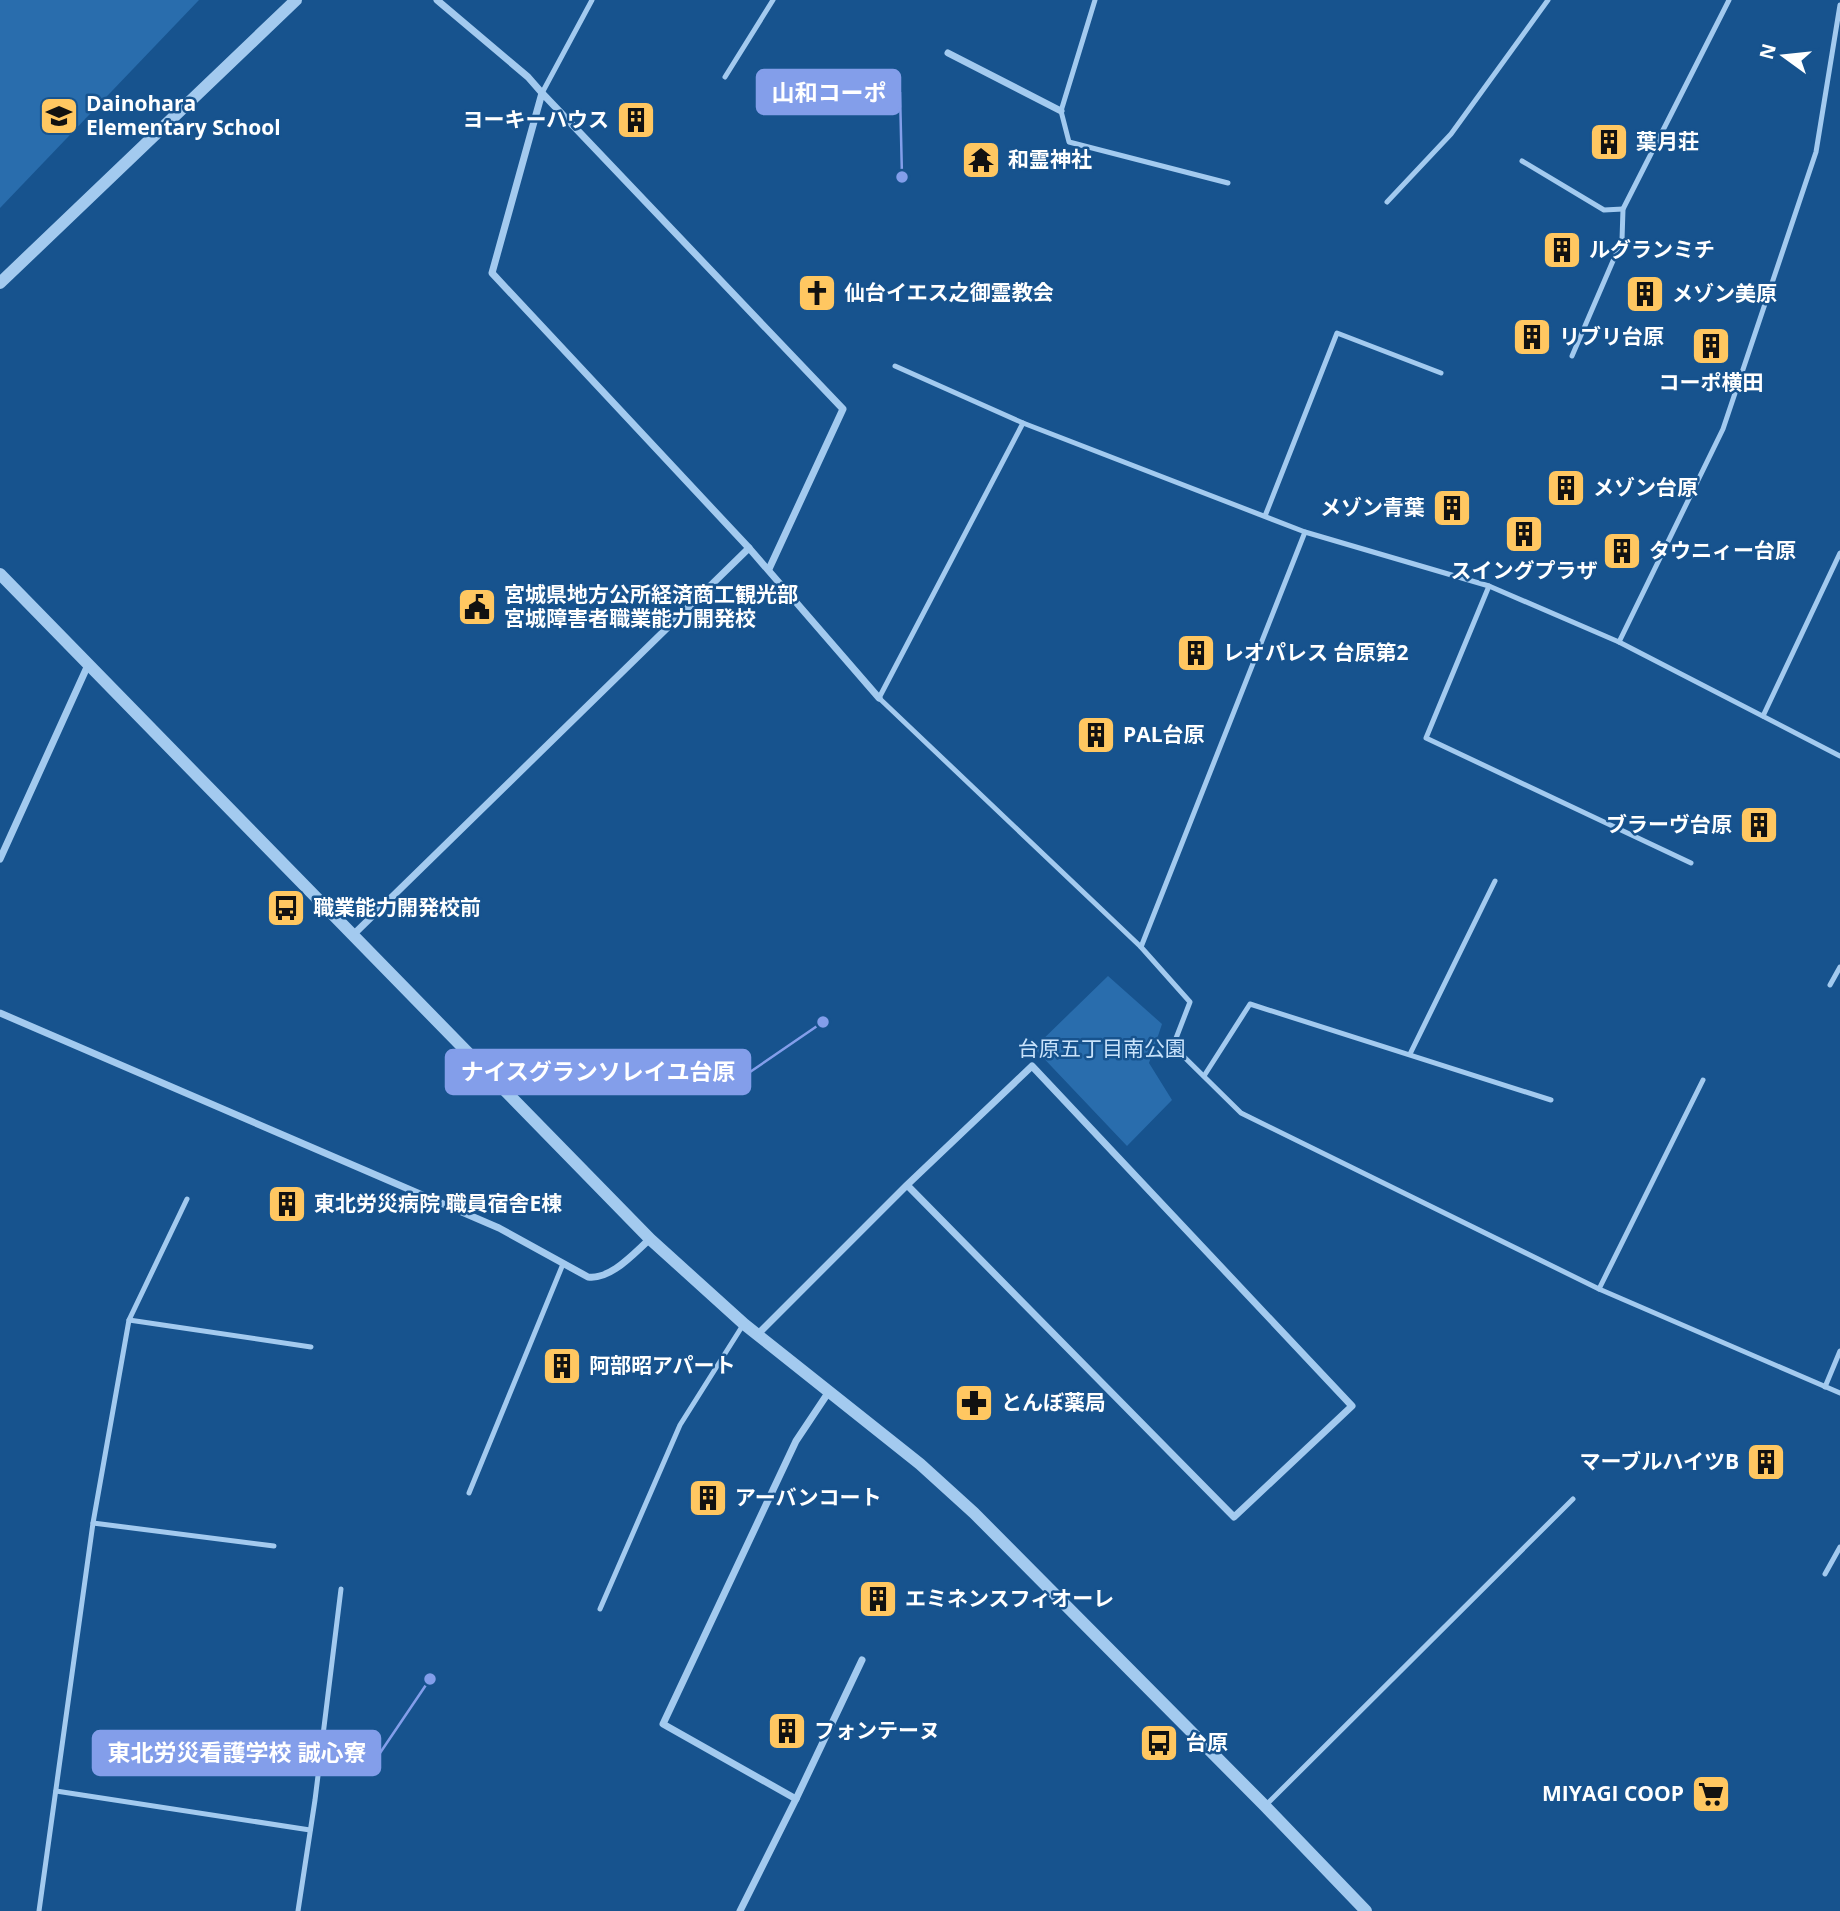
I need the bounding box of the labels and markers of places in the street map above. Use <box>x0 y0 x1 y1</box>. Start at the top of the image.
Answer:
callout: 山和コーポ <box>757 70 900 114</box>
place label: Dainohara Elementary School <box>86 89 281 141</box>
school or university icon: Dainohara Elementary School <box>38 95 80 137</box>
building icon: ヨーキーハウス <box>615 99 657 141</box>
place label: ヨーキーハウス <box>462 105 609 133</box>
building icon: 葉月荘 <box>1588 121 1630 163</box>
place label: 葉月荘 <box>1636 127 1699 155</box>
temple icon: 和霊神社 <box>960 139 1002 181</box>
place label: 和霊神社 <box>1008 145 1092 173</box>
building icon: ルグランミチ <box>1541 229 1583 271</box>
place label: ルグランミチ <box>1589 235 1715 263</box>
church icon: 仙台イエス之御霊教会 <box>796 272 838 314</box>
building icon: メゾン美原 <box>1624 273 1666 315</box>
place label: 仙台イエス之御霊教会 <box>844 278 1054 306</box>
place label: メゾン美原 <box>1672 279 1777 307</box>
building icon: リブリ台原 <box>1511 316 1553 358</box>
place label: リブリ台原 <box>1559 322 1664 350</box>
building icon: コーポ横田 <box>1690 325 1732 367</box>
place label: コーポ横田 <box>1659 368 1764 396</box>
building icon: メゾン台原 <box>1545 467 1587 509</box>
place label: メゾン台原 <box>1593 473 1698 501</box>
building icon: メゾン青葉 <box>1431 487 1473 529</box>
place label: メゾン青葉 <box>1320 493 1425 521</box>
building icon: スイングプラザ <box>1503 513 1545 555</box>
building icon: タウニィー台原 <box>1601 530 1643 572</box>
place label: タウニィー台原 <box>1649 536 1796 564</box>
place label: スイングプラザ <box>1451 556 1598 584</box>
place label: 宮城県地方公所経済商工観光部 宮城障害者職業能力開発校 <box>504 580 798 632</box>
public building icon: 宮城県地方公所経済商工観光部 宮城障害者職業能力開発校 <box>456 586 498 628</box>
building icon: レオパレス 台原第2 <box>1175 632 1217 674</box>
place label: レオパレス 台原第2 <box>1223 638 1408 666</box>
building icon: PAL台原 <box>1075 714 1117 756</box>
place label: PAL台原 <box>1123 720 1205 748</box>
building icon: ブラーヴ台原 <box>1738 804 1780 846</box>
place label: ブラーヴ台原 <box>1606 810 1732 838</box>
bus stop icon: 職業能力開発校前 <box>265 887 307 929</box>
place label: 職業能力開発校前 <box>313 893 481 921</box>
callout: ナイスグランソレイユ台原 <box>446 1050 750 1094</box>
building icon: 東北労災病院 職員宿舎E棟 <box>266 1183 308 1225</box>
place label: 東北労災病院 職員宿舎E棟 <box>314 1189 562 1217</box>
building icon: 阿部昭アパート <box>541 1345 583 1387</box>
place label: 阿部昭アパート <box>589 1351 736 1379</box>
pharmacy icon: とんぼ薬局 <box>953 1382 995 1424</box>
place label: とんぼ薬局 <box>1001 1388 1106 1416</box>
building icon: マーブルハイツB <box>1745 1441 1787 1483</box>
place label: マーブルハイツB <box>1580 1447 1739 1475</box>
building icon: アーバンコート <box>687 1477 729 1519</box>
place label: アーバンコート <box>735 1483 882 1511</box>
building icon: エミネンスフィオーレ <box>857 1578 899 1620</box>
place label: エミネンスフィオーレ <box>905 1584 1114 1612</box>
building icon: フォンテーヌ <box>766 1710 808 1752</box>
place label: フォンテーヌ <box>814 1716 940 1744</box>
bus stop icon: 台原 <box>1138 1722 1180 1764</box>
place label: 台原 <box>1186 1728 1228 1756</box>
callout: 東北労災看護学校 誠心寮 <box>93 1731 380 1775</box>
supermarket icon: MIYAGI COOP <box>1690 1773 1732 1815</box>
place label: MIYAGI COOP <box>1542 1779 1684 1807</box>

